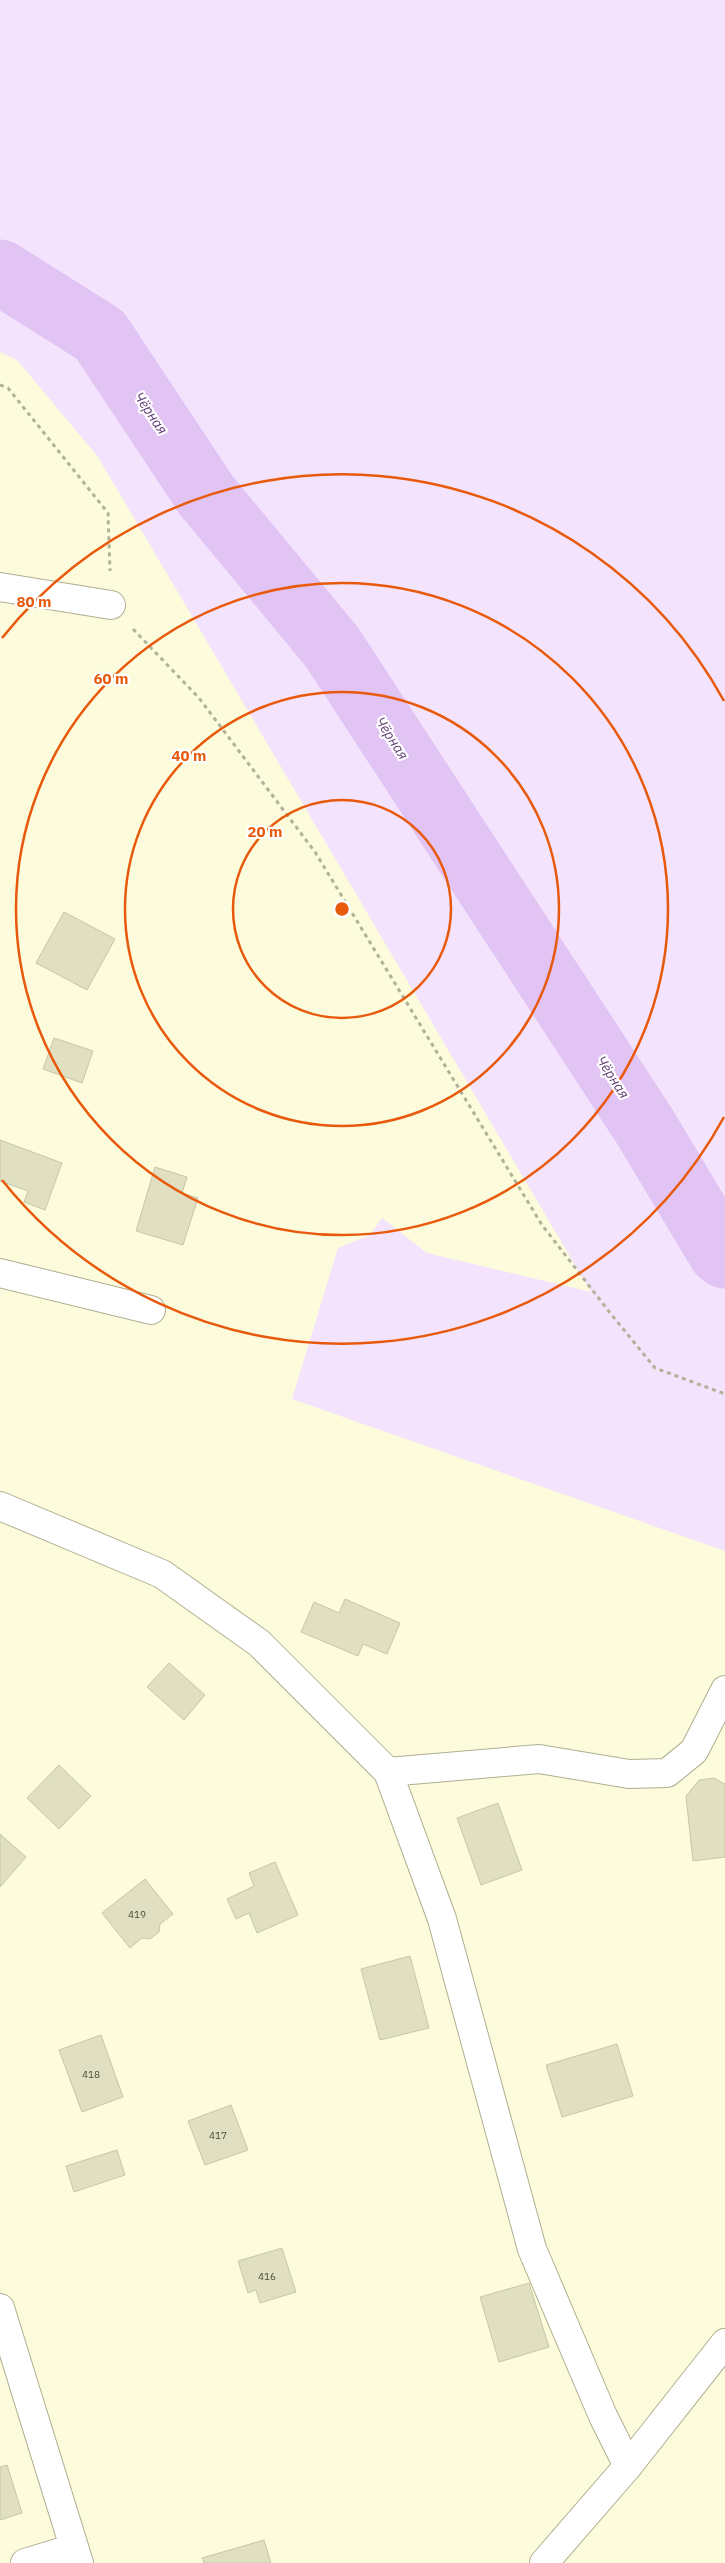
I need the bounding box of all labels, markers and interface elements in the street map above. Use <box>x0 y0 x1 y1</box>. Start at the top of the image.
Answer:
water label: Чёрная <box>130 388 172 438</box>
text: 80 m <box>17 592 51 611</box>
text: 60 m <box>94 669 128 688</box>
water label: Чёрная <box>372 713 412 763</box>
text: 40 m <box>172 746 206 765</box>
text: 20 m <box>248 822 282 841</box>
centre of rings <box>333 900 351 918</box>
water label: Чёрная <box>593 1052 633 1102</box>
house number: 419 <box>128 1908 146 1921</box>
house number: 418 <box>82 2068 100 2081</box>
house number: 417 <box>209 2129 227 2142</box>
house number: 416 <box>258 2270 276 2283</box>

